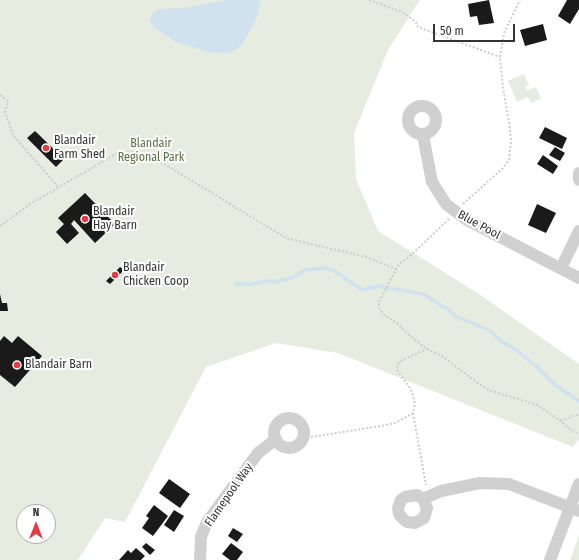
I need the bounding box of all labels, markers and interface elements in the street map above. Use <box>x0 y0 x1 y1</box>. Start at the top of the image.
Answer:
scale bar <box>435 16 517 42</box>
text: 50 m <box>440 24 464 38</box>
place label: Blandair Farm Shed <box>54 134 105 162</box>
park label: Blandair Regional Park <box>118 137 184 165</box>
marker: Blandair Farm Shed <box>41 143 51 153</box>
place label: Blandair Hay Barn <box>93 205 137 233</box>
street label: Blue Pool <box>455 207 503 243</box>
marker: Blandair Hay Barn <box>80 214 90 224</box>
place label: Blandair Chicken Coop <box>123 261 189 289</box>
marker: Blandair Chicken Coop <box>110 270 120 280</box>
place label: Blandair Barn <box>25 358 92 372</box>
marker: Blandair Barn <box>12 360 22 370</box>
street label: Flamepool Way <box>202 461 256 529</box>
north arrow <box>16 504 56 544</box>
text: N <box>33 506 39 519</box>

